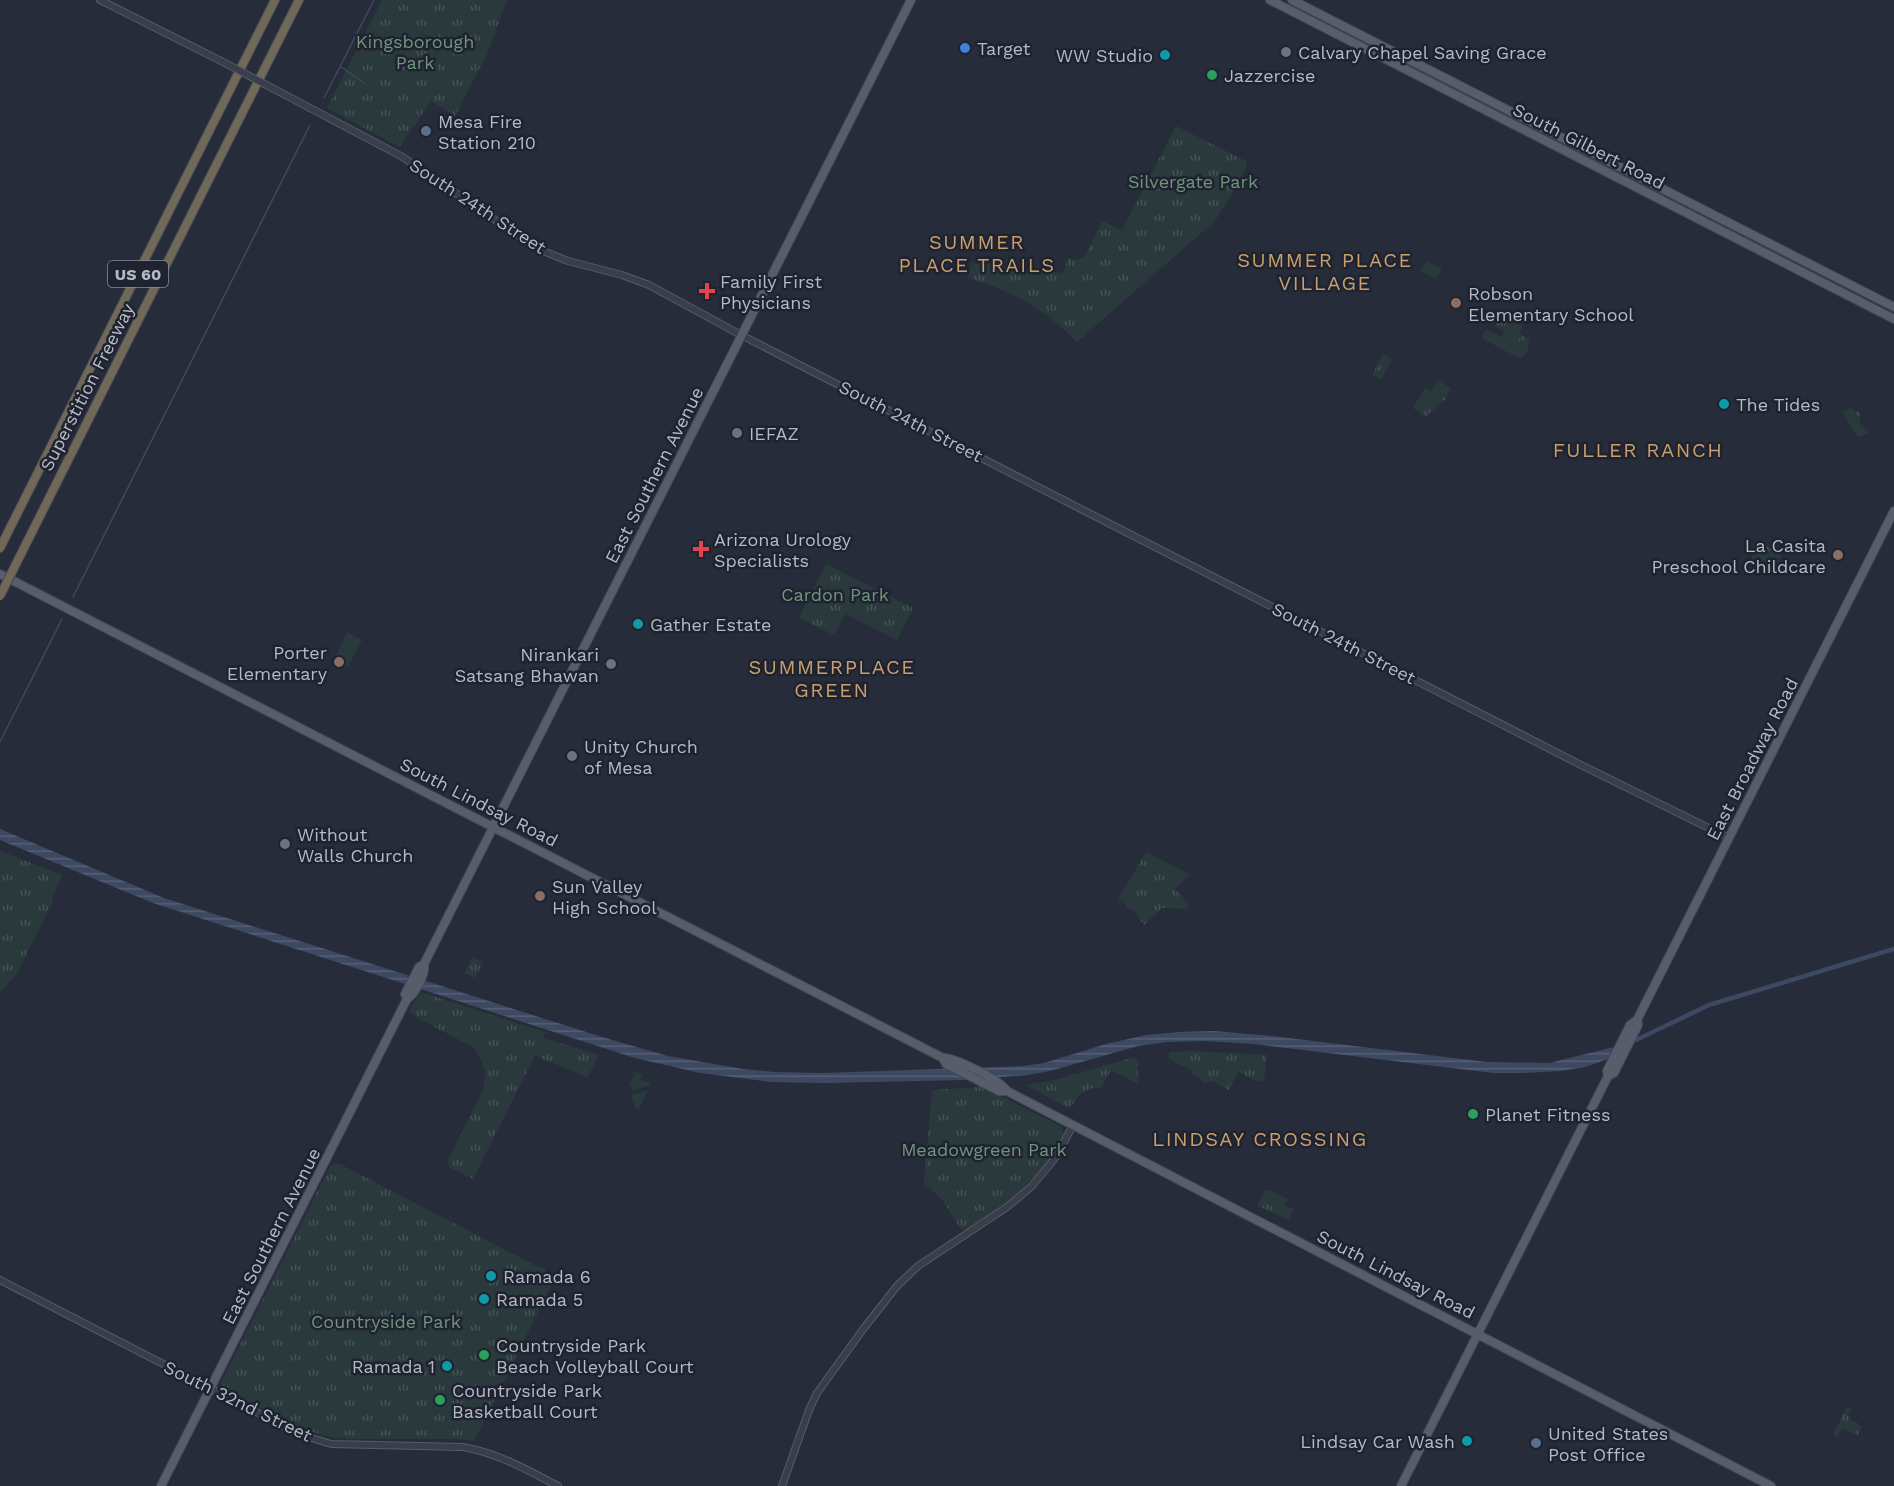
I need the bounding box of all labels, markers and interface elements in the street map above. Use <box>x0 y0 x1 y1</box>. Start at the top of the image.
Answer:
park label: Kingsborough Park <box>356 31 474 73</box>
place label: Target <box>977 38 1031 59</box>
marker: Target <box>958 41 972 55</box>
place label: Calvary Chapel Saving Grace <box>1298 42 1547 63</box>
place label: WW Studio <box>1056 45 1153 66</box>
marker: Calvary Chapel Saving Grace <box>1279 45 1293 59</box>
marker: WW Studio <box>1158 48 1172 62</box>
place label: Jazzercise <box>1224 65 1315 86</box>
marker: Jazzercise <box>1205 68 1219 82</box>
street label: South Gilbert Road <box>1510 99 1668 193</box>
place label: Mesa Fire Station 210 <box>438 111 536 153</box>
marker: Mesa Fire Station 210 <box>419 124 433 138</box>
street label: South 24th Street <box>406 154 550 258</box>
park label: Silvergate Park <box>1128 171 1258 192</box>
district label: SUMMER PLACE TRAILS <box>899 230 1055 277</box>
district label: SUMMER PLACE VILLAGE <box>1237 248 1413 295</box>
road number: US 60 <box>108 261 168 287</box>
place label: Family First Physicians <box>720 271 822 313</box>
marker: Family First Physicians <box>698 282 716 300</box>
place label: Robson Elementary School <box>1468 283 1634 325</box>
marker: Robson Elementary School <box>1449 296 1463 310</box>
street label: Superstition Freeway <box>36 299 139 474</box>
street label: South 24th Street <box>836 376 987 466</box>
street label: East Southern Avenue <box>600 383 708 567</box>
place label: The Tides <box>1736 394 1820 415</box>
marker: The Tides <box>1717 397 1731 411</box>
place label: IEFAZ <box>749 423 799 444</box>
marker: IEFAZ <box>730 426 744 440</box>
district label: FULLER RANCH <box>1553 438 1723 462</box>
place label: Arizona Urology Specialists <box>714 529 852 571</box>
place label: La Casita Preschool Childcare <box>1651 535 1826 577</box>
marker: Arizona Urology Specialists <box>692 540 710 558</box>
marker: La Casita Preschool Childcare <box>1831 548 1845 562</box>
park label: Cardon Park <box>781 584 889 605</box>
street label: South 24th Street <box>1269 598 1420 688</box>
place label: Gather Estate <box>650 614 771 635</box>
marker: Gather Estate <box>631 617 645 631</box>
place label: Porter Elementary <box>227 642 328 684</box>
place label: Nirankari Satsang Bhawan <box>455 644 599 686</box>
marker: Porter Elementary <box>332 655 346 669</box>
district label: SUMMERPLACE GREEN <box>748 655 916 702</box>
marker: Nirankari Satsang Bhawan <box>604 657 618 671</box>
street label: East Broadway Road <box>1702 674 1802 844</box>
place label: Unity Church of Mesa <box>584 736 698 778</box>
marker: Unity Church of Mesa <box>565 749 579 763</box>
street label: South Lindsay Road <box>397 753 561 851</box>
place label: Without Walls Church <box>297 824 413 866</box>
marker: Without Walls Church <box>278 837 292 851</box>
place label: Sun Valley High School <box>552 876 657 918</box>
marker: Sun Valley High School <box>533 889 547 903</box>
place label: Planet Fitness <box>1485 1104 1610 1125</box>
marker: Planet Fitness <box>1466 1107 1480 1121</box>
district label: LINDSAY CROSSING <box>1152 1127 1368 1151</box>
park label: Meadowgreen Park <box>901 1139 1067 1160</box>
street label: East Southern Avenue <box>217 1144 325 1328</box>
street label: South Lindsay Road <box>1314 1225 1478 1323</box>
place label: Ramada 6 <box>503 1266 591 1287</box>
marker: Ramada 6 <box>484 1269 498 1283</box>
place label: Ramada 5 <box>496 1289 583 1310</box>
marker: Ramada 5 <box>477 1292 491 1306</box>
park label: Countryside Park <box>311 1311 461 1332</box>
place label: Countryside Park Beach Volleyball Court <box>496 1335 694 1377</box>
marker: Countryside Park Beach Volleyball Court <box>477 1348 491 1362</box>
street label: South 32nd Street <box>161 1356 316 1446</box>
place label: Ramada 1 <box>352 1356 435 1377</box>
marker: Ramada 1 <box>440 1359 454 1373</box>
place label: Countryside Park Basketball Court <box>452 1380 602 1422</box>
marker: Countryside Park Basketball Court <box>433 1393 447 1407</box>
place label: United States Post Office <box>1548 1423 1668 1465</box>
place label: Lindsay Car Wash <box>1300 1431 1455 1452</box>
marker: Lindsay Car Wash <box>1460 1434 1474 1448</box>
marker: United States Post Office <box>1529 1436 1543 1450</box>

